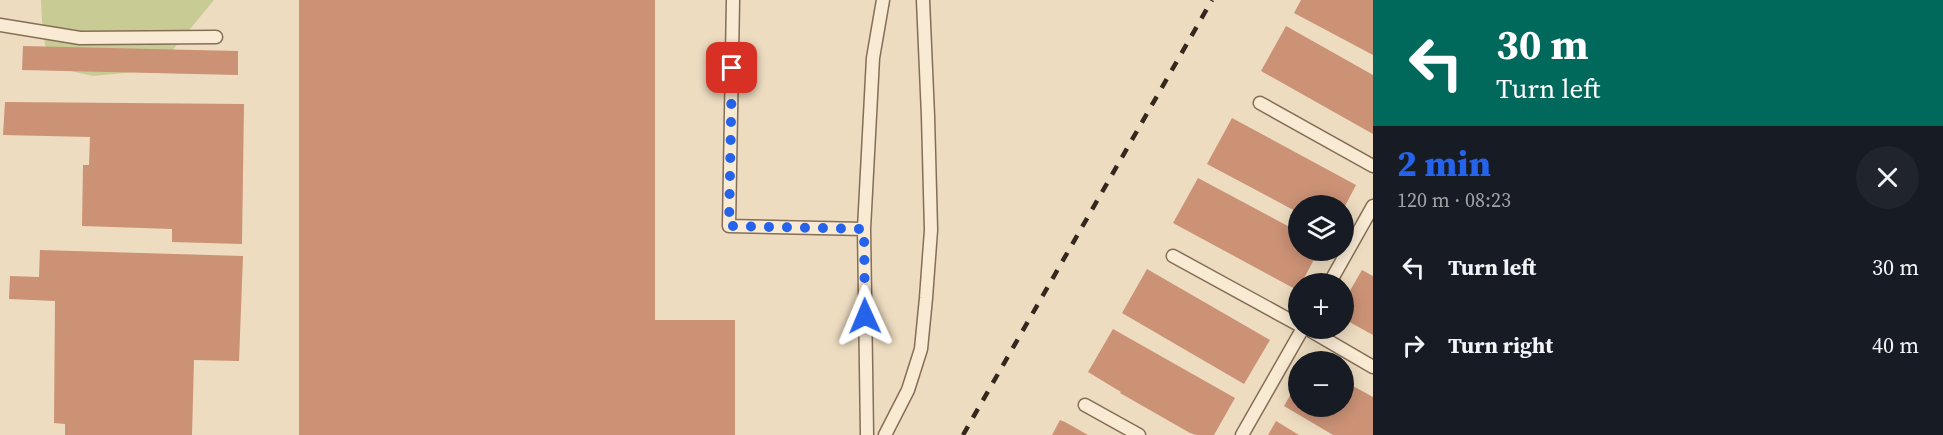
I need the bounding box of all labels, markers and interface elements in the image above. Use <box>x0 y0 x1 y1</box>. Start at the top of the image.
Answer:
text: 30 m <box>1496 15 1589 73</box>
icon: left <box>1397 24 1475 102</box>
pin <box>706 42 757 93</box>
icon: arrive <box>715 51 748 84</box>
text: Turn left <box>1496 70 1600 107</box>
text: 2 min <box>1397 139 1491 188</box>
button: close <box>1856 146 1919 209</box>
text: 120 m · 08:23 <box>1397 186 1511 214</box>
map controls <box>1288 195 1354 417</box>
button: layers <box>1288 195 1354 261</box>
icon: left <box>1397 251 1430 284</box>
text: Turn left <box>1448 252 1536 282</box>
text: 30 m <box>1872 252 1919 282</box>
button: + <box>1288 273 1354 339</box>
position arrow <box>833 284 897 348</box>
icon: right <box>1397 329 1430 362</box>
text: Turn right <box>1448 330 1553 360</box>
text: 40 m <box>1872 330 1919 360</box>
button: − <box>1288 351 1354 417</box>

